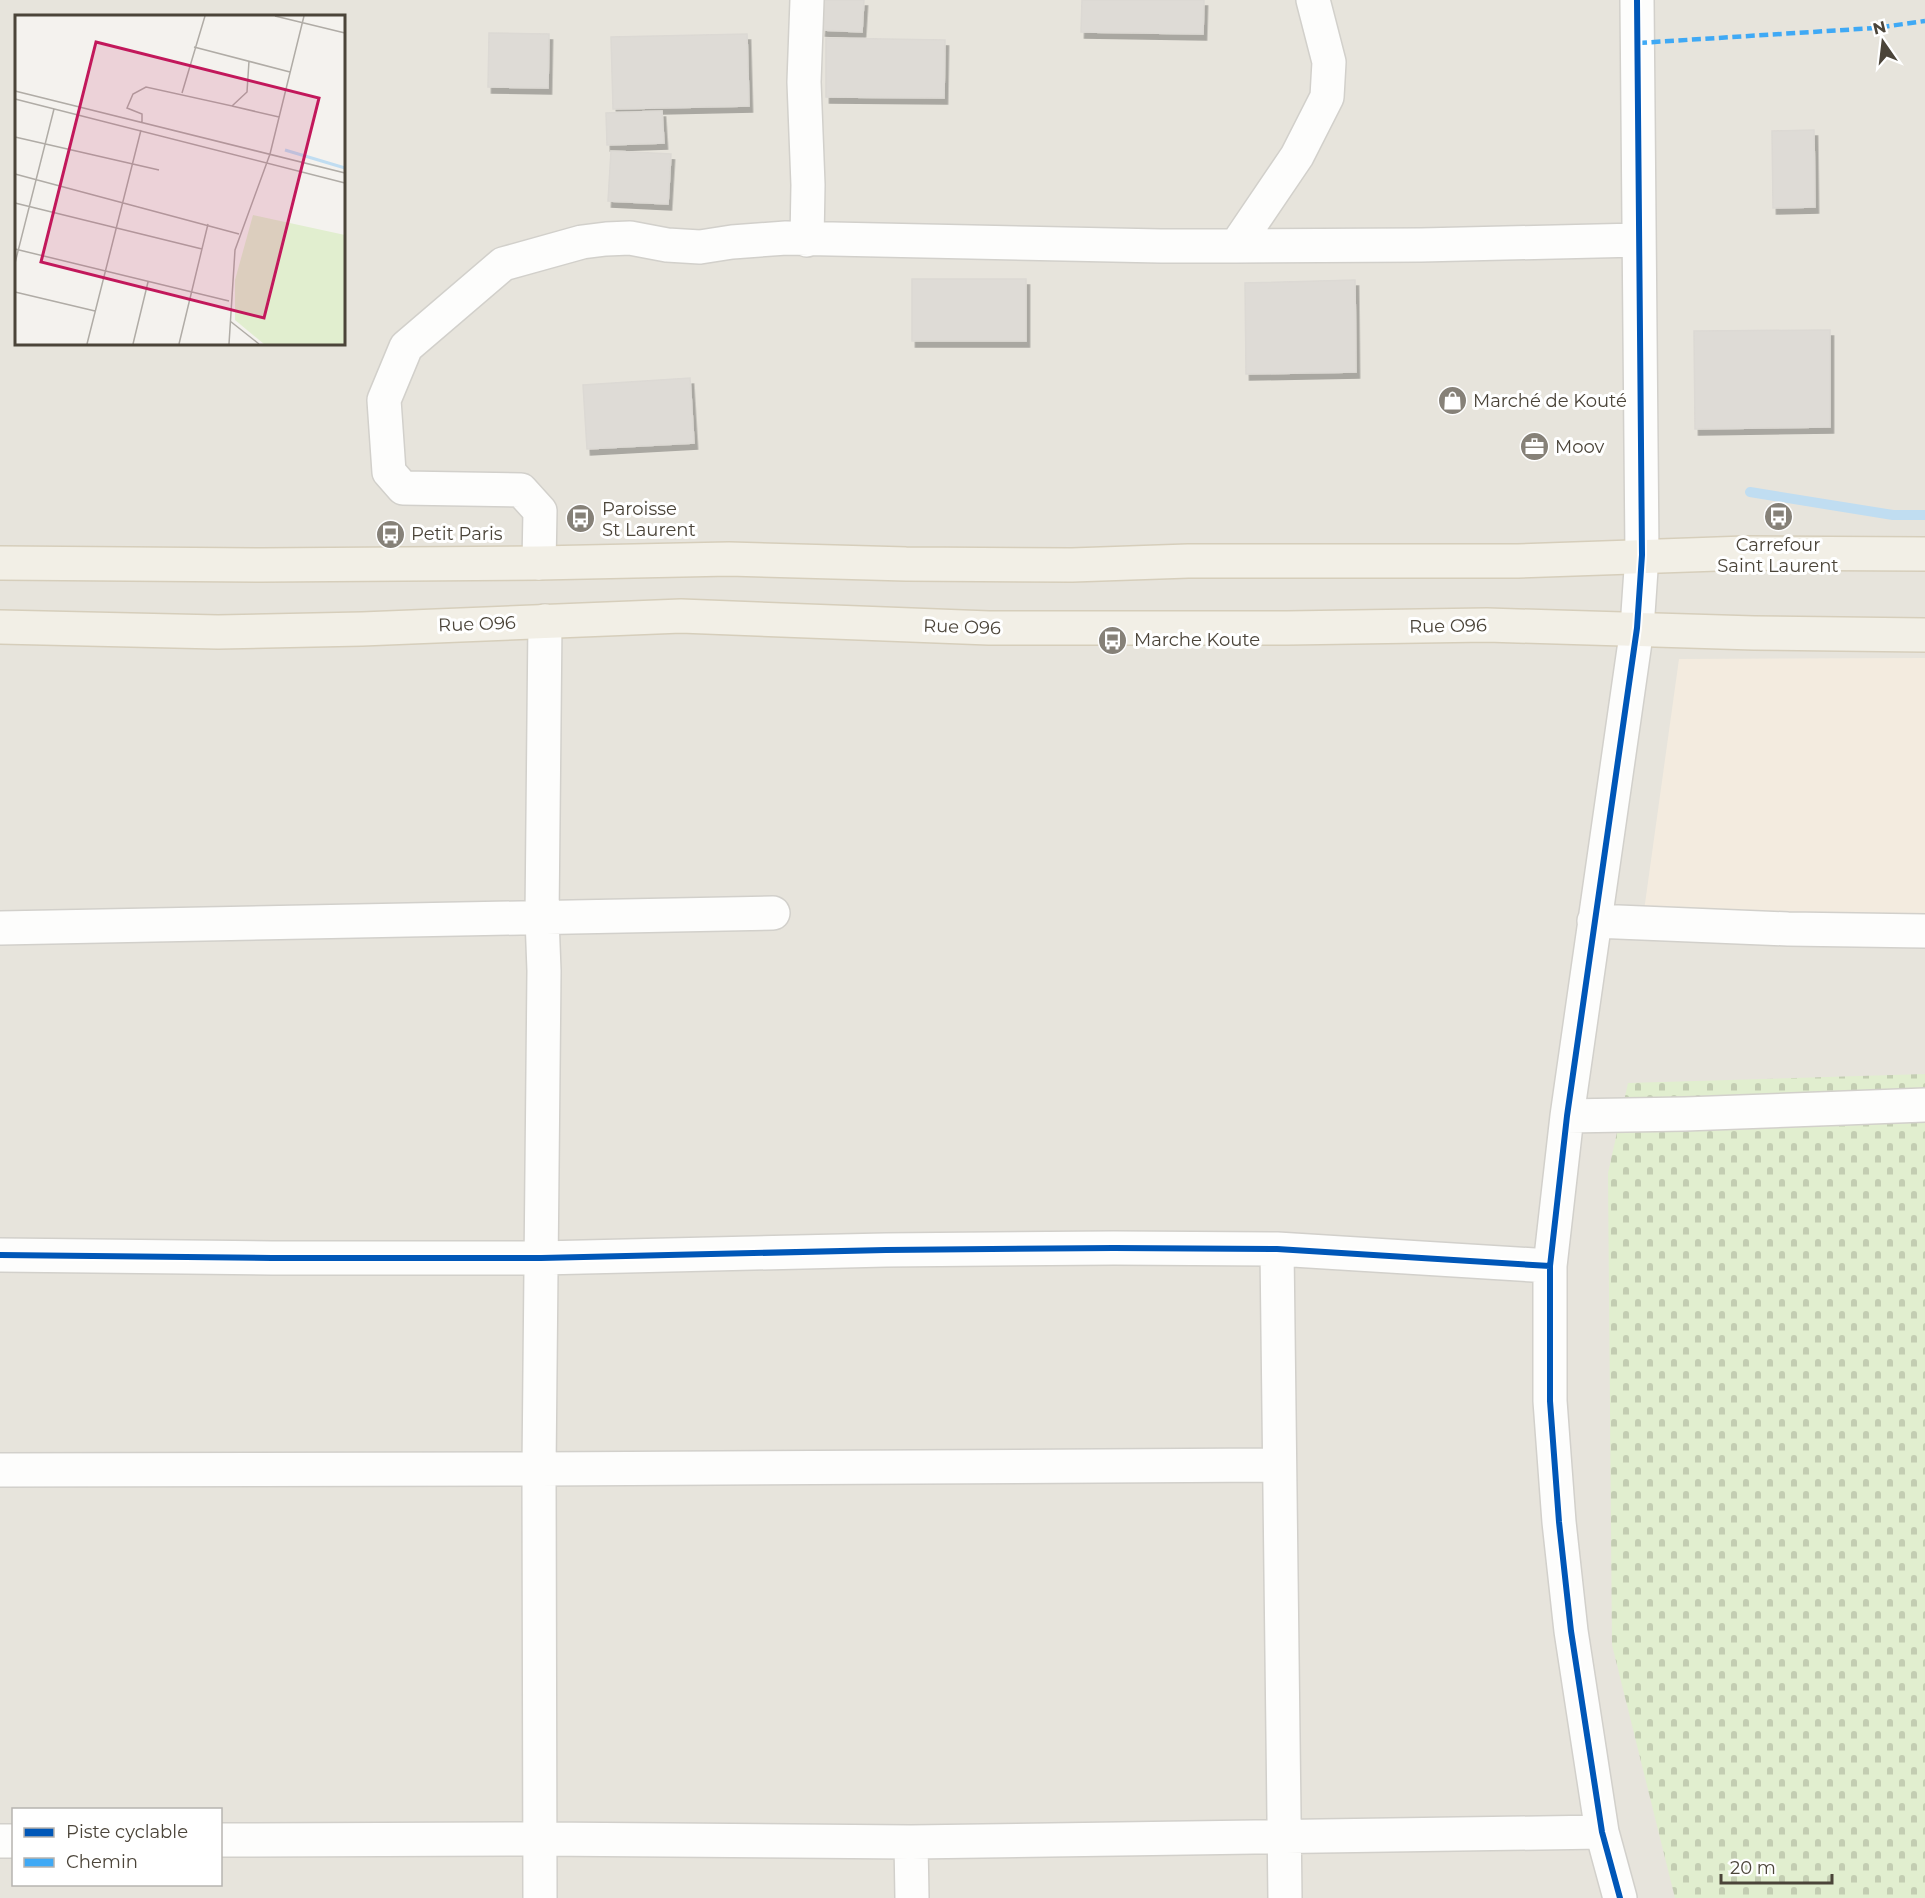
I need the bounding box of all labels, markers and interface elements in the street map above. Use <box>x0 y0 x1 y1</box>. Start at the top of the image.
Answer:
north arrow <box>1853 12 1913 72</box>
inset map <box>15 15 345 345</box>
text: N <box>1871 17 1888 39</box>
shop icon: Marché de Kouté <box>1436 385 1468 417</box>
place label: Marché de Kouté <box>1473 390 1627 412</box>
office icon: Moov <box>1518 431 1550 463</box>
place label: Moov <box>1555 436 1604 458</box>
place label: Paroisse St Laurent <box>602 498 696 541</box>
bus stop icon: Carrefour Saint Laurent <box>1762 500 1794 532</box>
bus stop icon: Paroisse St Laurent <box>565 503 597 535</box>
bus stop icon: Petit Paris <box>374 518 406 550</box>
place label: Petit Paris <box>411 523 503 545</box>
place label: Carrefour Saint Laurent <box>1717 534 1839 577</box>
street label: Rue O96 <box>438 612 516 636</box>
street label: Rue O96 <box>1409 614 1487 638</box>
street label: Rue O96 <box>923 615 1001 639</box>
bus stop icon: Marche Koute <box>1097 624 1129 656</box>
place label: Marche Koute <box>1134 629 1260 651</box>
legend <box>12 1808 222 1886</box>
text: Piste cyclable <box>66 1821 188 1843</box>
scale bar <box>1721 1847 1832 1885</box>
text: Chemin <box>66 1851 138 1873</box>
text: 20 m <box>1730 1857 1776 1879</box>

